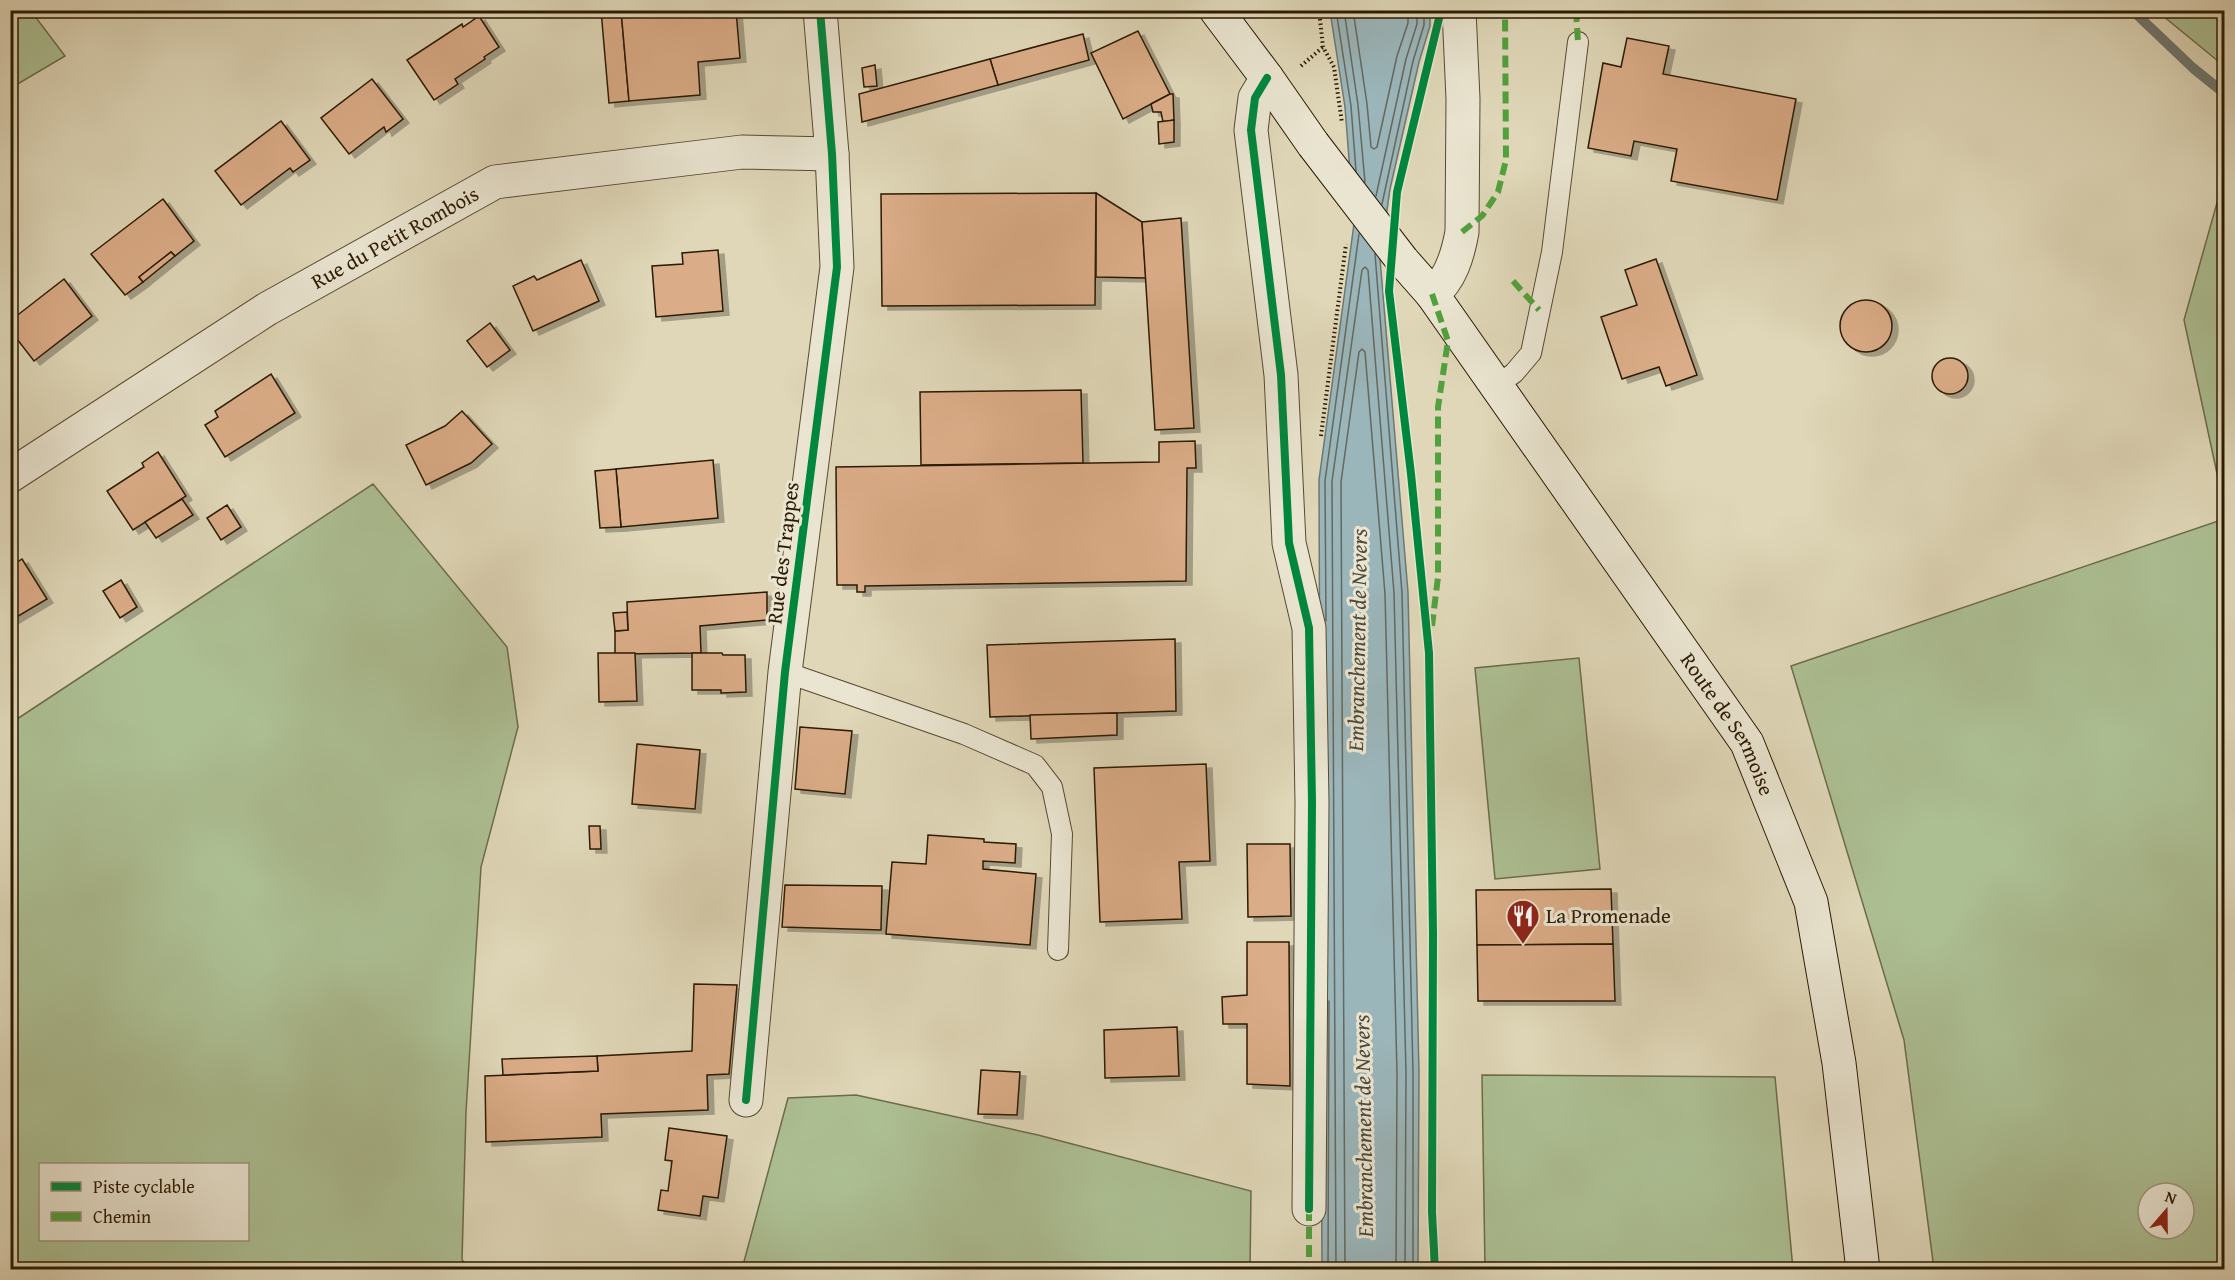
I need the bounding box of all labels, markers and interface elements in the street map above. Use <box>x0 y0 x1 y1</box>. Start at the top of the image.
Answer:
street label: Rue du Petit Rombois <box>305 178 484 296</box>
street label: Rue des Trappes <box>758 480 807 626</box>
water label: Embranchement de Nevers <box>1339 528 1375 753</box>
street label: Route de Sermoise <box>1673 646 1783 800</box>
restaurant icon: La Promenade <box>1505 898 1541 945</box>
place label: La Promenade <box>1546 900 1671 931</box>
water label: Embranchement de Nevers <box>1345 1014 1381 1239</box>
legend <box>39 1163 249 1241</box>
text: Piste cyclable <box>93 1173 195 1200</box>
north arrow <box>2136 1181 2196 1241</box>
text: N <box>2162 1184 2181 1210</box>
text: Chemin <box>93 1203 151 1230</box>

